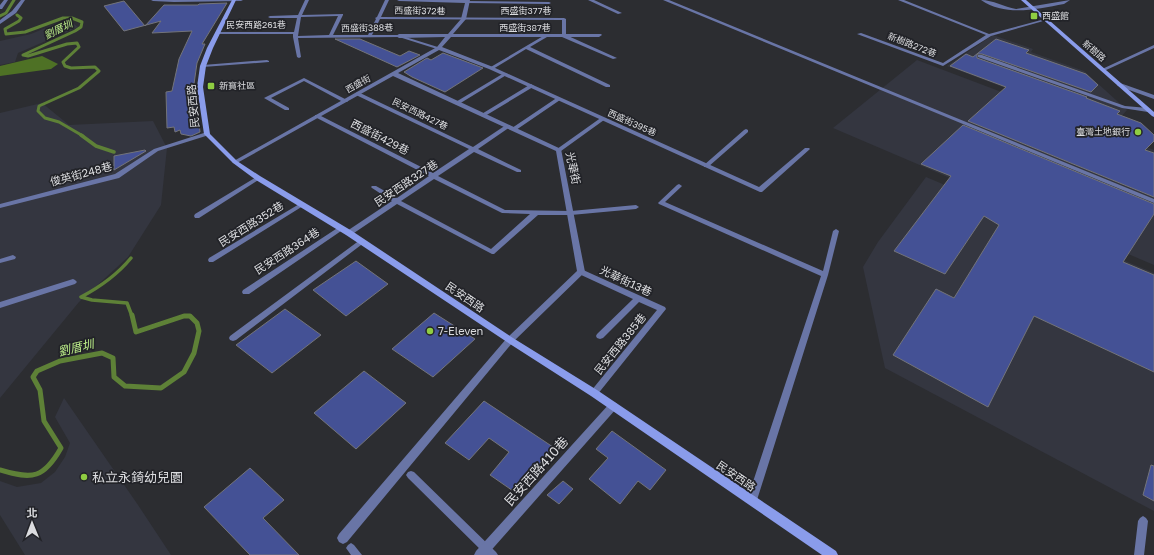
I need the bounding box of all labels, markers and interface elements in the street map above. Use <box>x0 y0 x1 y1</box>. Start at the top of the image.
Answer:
street label: 西盛街372巷 <box>394 5 446 16</box>
street label: 西盛街377巷 <box>501 5 551 16</box>
place label: 西盛館 <box>1042 10 1069 21</box>
marker: 西盛館 <box>1029 11 1039 21</box>
water label: 劉厝圳 <box>42 16 76 41</box>
street label: 民安西路261巷 <box>226 19 286 30</box>
street label: 西盛街388巷 <box>341 22 393 33</box>
street label: 西盛街387巷 <box>499 22 551 33</box>
street label: 新樹路272巷 <box>886 30 938 59</box>
street label: 新樹路 <box>1081 38 1108 64</box>
street label: 西盛街 <box>343 72 372 95</box>
place label: 新寶社區 <box>219 80 255 91</box>
marker: 新寶社區 <box>206 81 216 91</box>
street label: 民安西路 <box>184 84 201 129</box>
street label: 民安西路427巷 <box>391 95 450 132</box>
street label: 西盛街395巷 <box>606 107 658 138</box>
street label: 西盛街429巷 <box>349 116 412 157</box>
place label: 臺灣土地銀行 <box>1076 126 1130 137</box>
marker: 臺灣土地銀行 <box>1133 127 1143 137</box>
street label: 光華街 <box>564 150 583 185</box>
street label: 民安西路327巷 <box>372 157 440 209</box>
street label: 俊英街248巷 <box>48 159 113 188</box>
street label: 民安西路352巷 <box>216 198 286 249</box>
street label: 民安西路364巷 <box>252 225 322 276</box>
street label: 光華街13巷 <box>598 263 654 298</box>
street label: 民安西路 <box>443 279 487 314</box>
street label: 民安西路385巷 <box>591 311 648 377</box>
place label: 7-Eleven <box>438 324 483 337</box>
marker: 7-Eleven <box>425 326 435 336</box>
water label: 劉厝圳 <box>57 336 97 359</box>
street label: 民安西路410巷 <box>501 433 571 509</box>
street label: 民安西路 <box>714 458 758 493</box>
place label: 私立永錡幼兒園 <box>92 469 183 485</box>
marker: 私立永錡幼兒園 <box>79 472 89 482</box>
north arrow <box>12 503 52 543</box>
text: 北 <box>26 506 37 519</box>

